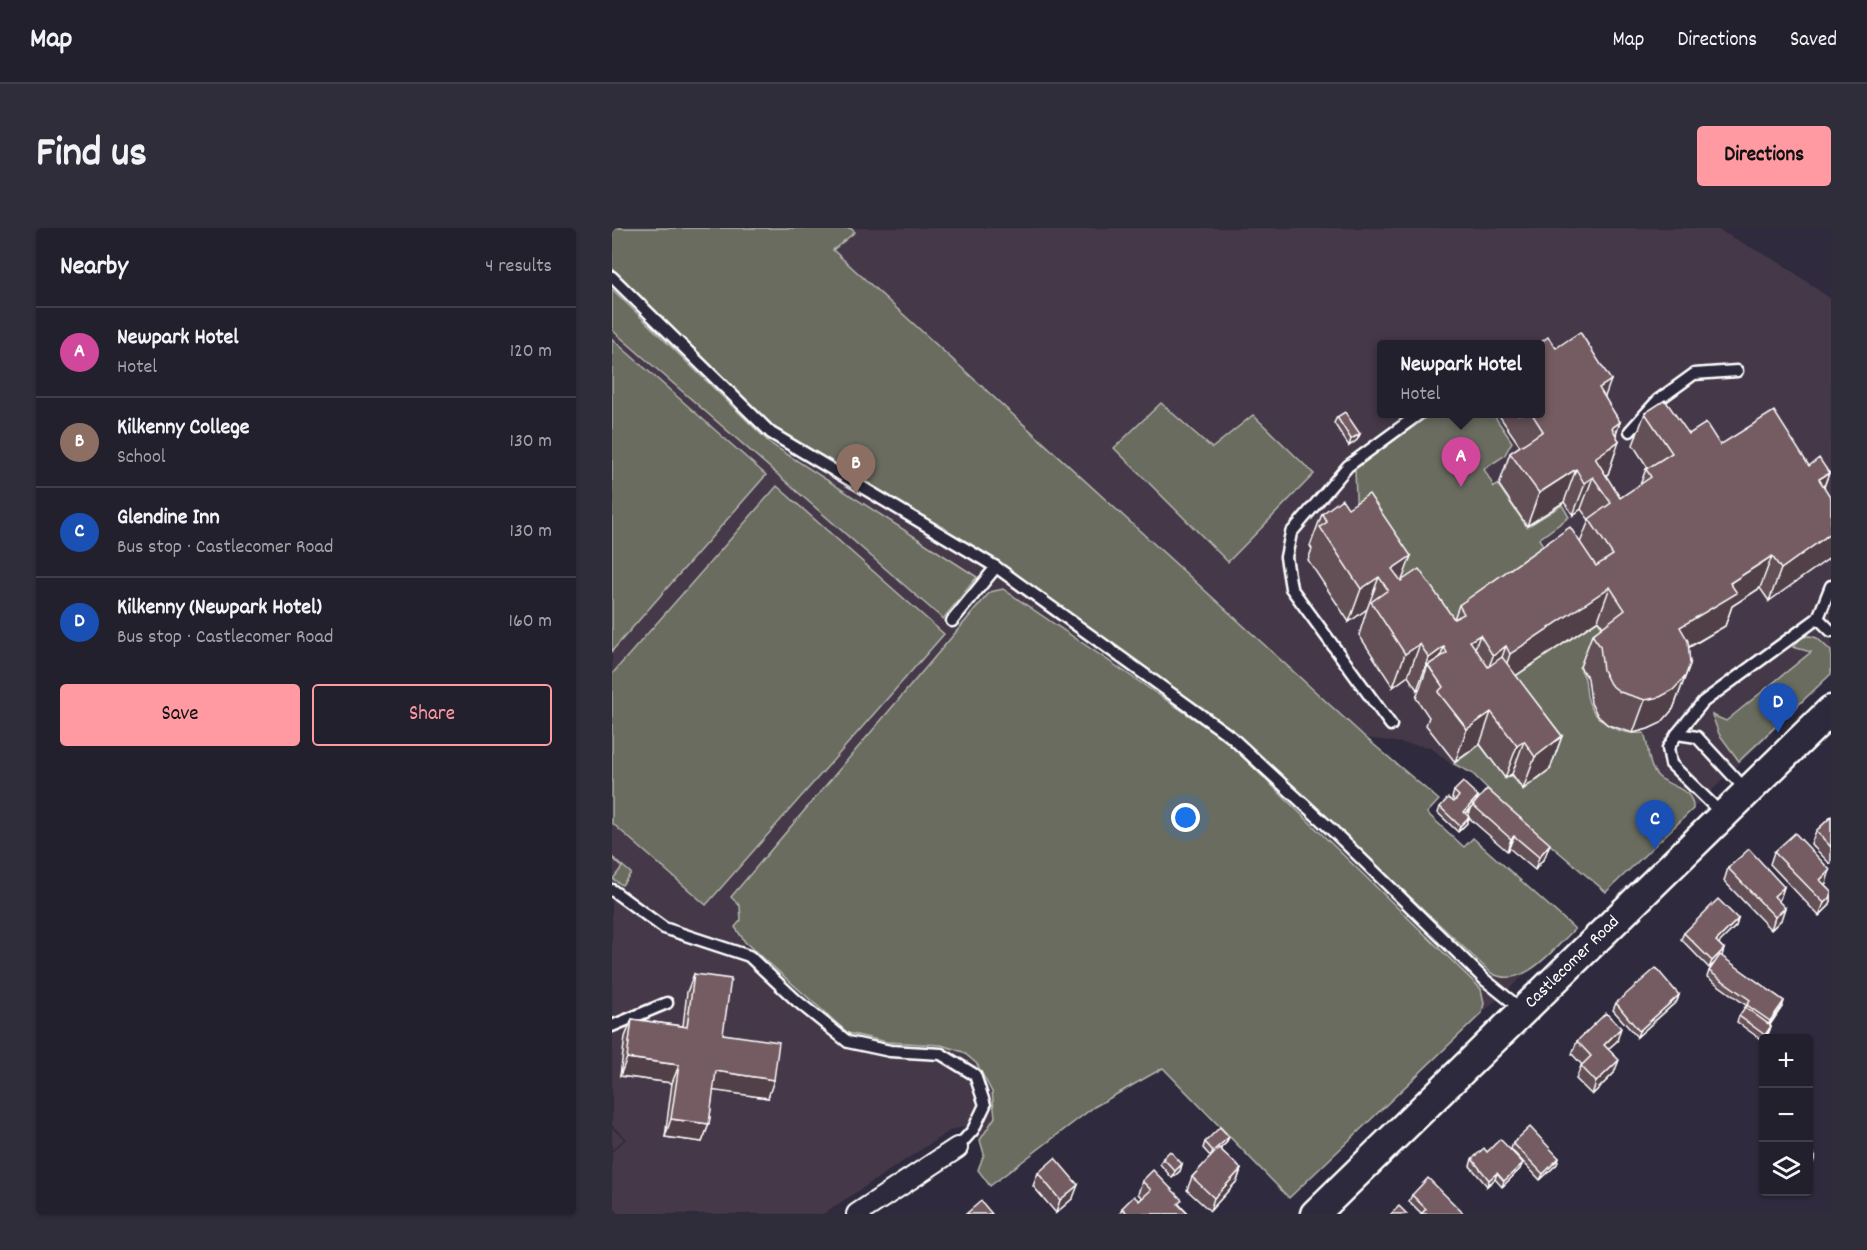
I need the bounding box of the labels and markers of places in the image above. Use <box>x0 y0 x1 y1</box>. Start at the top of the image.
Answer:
pin: A <box>1442 438 1480 487</box>
pin: B <box>836 444 876 494</box>
pin: D <box>1758 684 1798 733</box>
pin: C <box>1636 800 1674 850</box>

